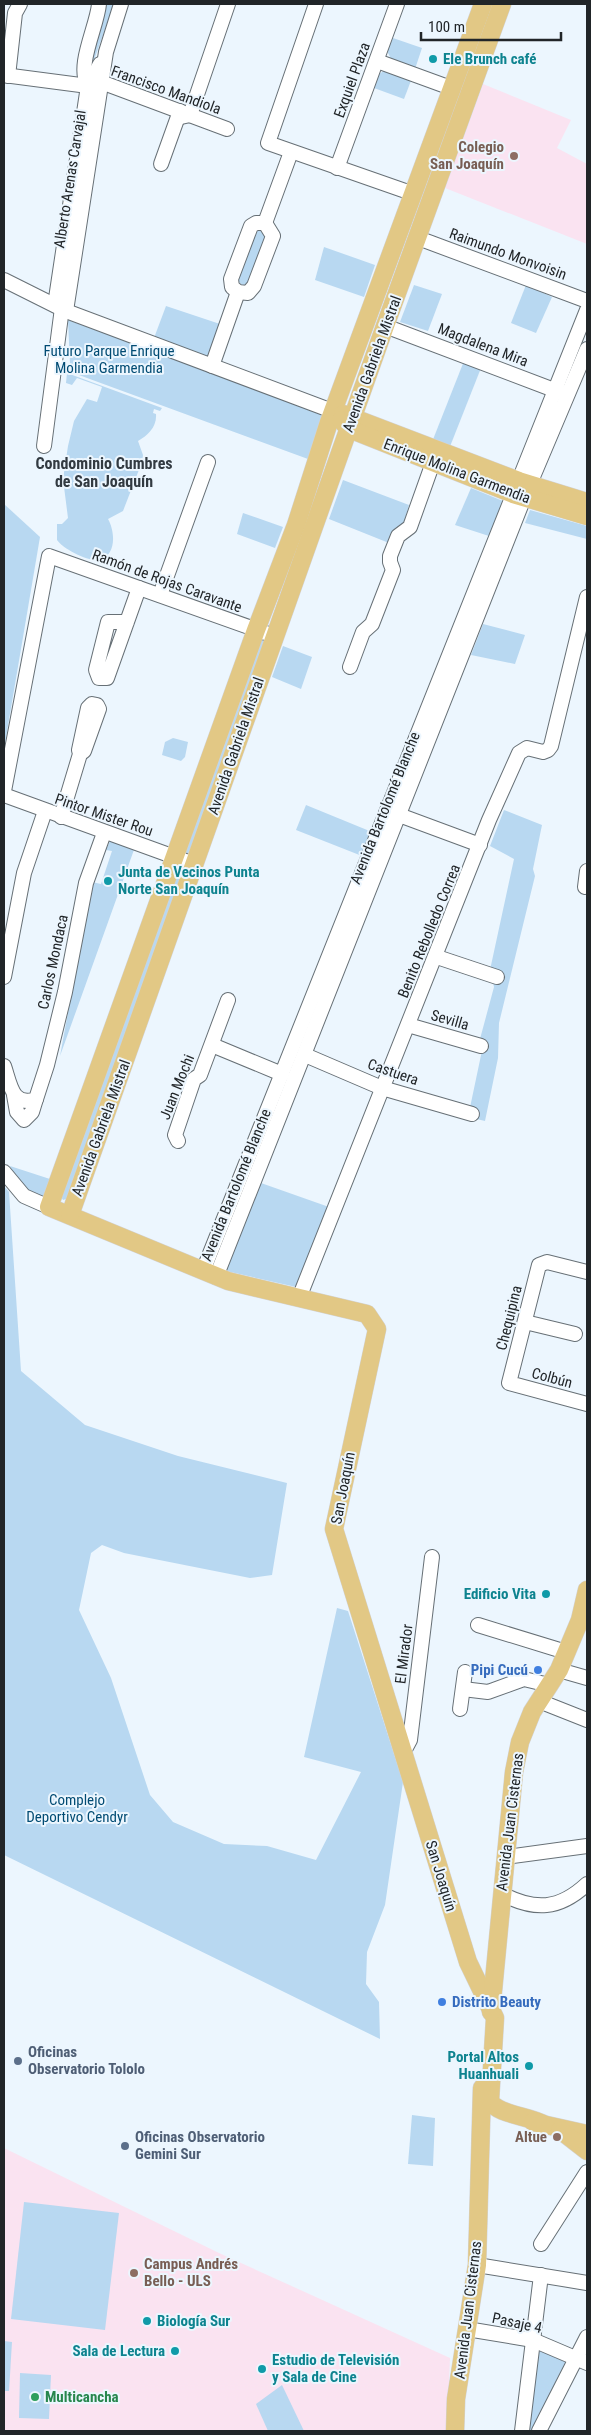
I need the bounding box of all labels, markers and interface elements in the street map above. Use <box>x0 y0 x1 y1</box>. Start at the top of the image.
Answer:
scale bar <box>421 10 561 42</box>
text: 100 m <box>428 18 465 36</box>
street label: Exquiel Plaza <box>330 40 374 120</box>
place label: Ele Brunch café <box>443 50 537 68</box>
marker: Ele Brunch café <box>427 53 439 65</box>
street label: Francisco Mandiola <box>109 62 223 118</box>
street label: Alberto Arenas Carvajal <box>50 109 90 249</box>
place label: Colegio San Joaquín <box>430 138 504 173</box>
marker: Colegio San Joaquín <box>508 150 520 162</box>
street label: Raimundo Monvoisin <box>447 224 569 284</box>
street label: Avenida Gabriela Mistral <box>339 293 405 435</box>
street label: Magdalena Mira <box>435 320 531 370</box>
park label: Futuro Parque Enrique Molina Garmendia <box>44 342 175 377</box>
street label: Enrique Molina Garmendia <box>381 435 533 507</box>
district label: Condominio Cumbres de San Joaquín <box>35 454 173 491</box>
street label: Ramón de Rojas Caravante <box>90 545 244 617</box>
street label: Avenida Gabriela Mistral <box>204 675 268 817</box>
street label: Avenida Bartolomé Blanche <box>346 729 424 887</box>
street label: Pintor Mister Rou <box>53 790 155 840</box>
street label: Benito Rebolledo Correa <box>394 861 464 1001</box>
place label: Junta de Vecinos Punta Norte San Joaquín <box>118 863 260 898</box>
marker: Junta de Vecinos Punta Norte San Joaquín <box>102 875 114 887</box>
street label: Carlos Mondaca <box>34 913 72 1011</box>
street label: Sevilla <box>429 1006 471 1034</box>
street label: Juan Mochi <box>156 1052 198 1122</box>
street label: Castuera <box>365 1055 421 1089</box>
street label: Avenida Gabriela Mistral <box>68 1057 134 1199</box>
street label: Avenida Bartolomé Blanche <box>197 1106 275 1264</box>
street label: Chequipina <box>492 1284 526 1352</box>
street label: Colbún <box>530 1364 574 1392</box>
street label: San Joaquín <box>327 1450 359 1526</box>
place label: Edificio Vita <box>464 1585 536 1603</box>
marker: Edificio Vita <box>540 1588 552 1600</box>
street label: El Mirador <box>391 1623 417 1685</box>
place label: Pipi Cucú <box>471 1661 528 1679</box>
marker: Pipi Cucú <box>532 1664 544 1676</box>
street label: Avenida Juan Cisternas <box>493 1752 527 1892</box>
park label: Complejo Deportivo Cendyr <box>26 1791 128 1826</box>
street label: San Joaquín <box>422 1838 460 1914</box>
place label: Distrito Beauty <box>452 1993 541 2011</box>
marker: Distrito Beauty <box>436 1996 448 2008</box>
place label: Oficinas Observatorio Tololo <box>28 2043 145 2078</box>
place label: Portal Altos Huanhuali <box>447 2048 519 2083</box>
marker: Oficinas Observatorio Tololo <box>12 2055 24 2067</box>
marker: Portal Altos Huanhuali <box>523 2060 535 2072</box>
place label: Oficinas Observatorio Gemini Sur <box>135 2128 265 2163</box>
place label: Altue <box>515 2128 547 2146</box>
marker: Altue <box>551 2131 563 2143</box>
marker: Oficinas Observatorio Gemini Sur <box>119 2140 131 2152</box>
street label: Avenida Juan Cisternas <box>451 2240 485 2380</box>
place label: Campus Andrés Bello - ULS <box>144 2255 238 2290</box>
marker: Campus Andrés Bello - ULS <box>128 2267 140 2279</box>
street label: Pasaje 4 <box>490 2309 544 2337</box>
place label: Biología Sur <box>157 2312 230 2330</box>
marker: Biología Sur <box>141 2315 153 2327</box>
place label: Sala de Lectura <box>72 2342 165 2360</box>
marker: Sala de Lectura <box>169 2345 181 2357</box>
place label: Estudio de Televisión y Sala de Cine <box>272 2351 399 2386</box>
marker: Estudio de Televisión y Sala de Cine <box>256 2363 268 2375</box>
place label: Multicancha <box>45 2388 119 2406</box>
marker: Multicancha <box>29 2391 41 2403</box>

